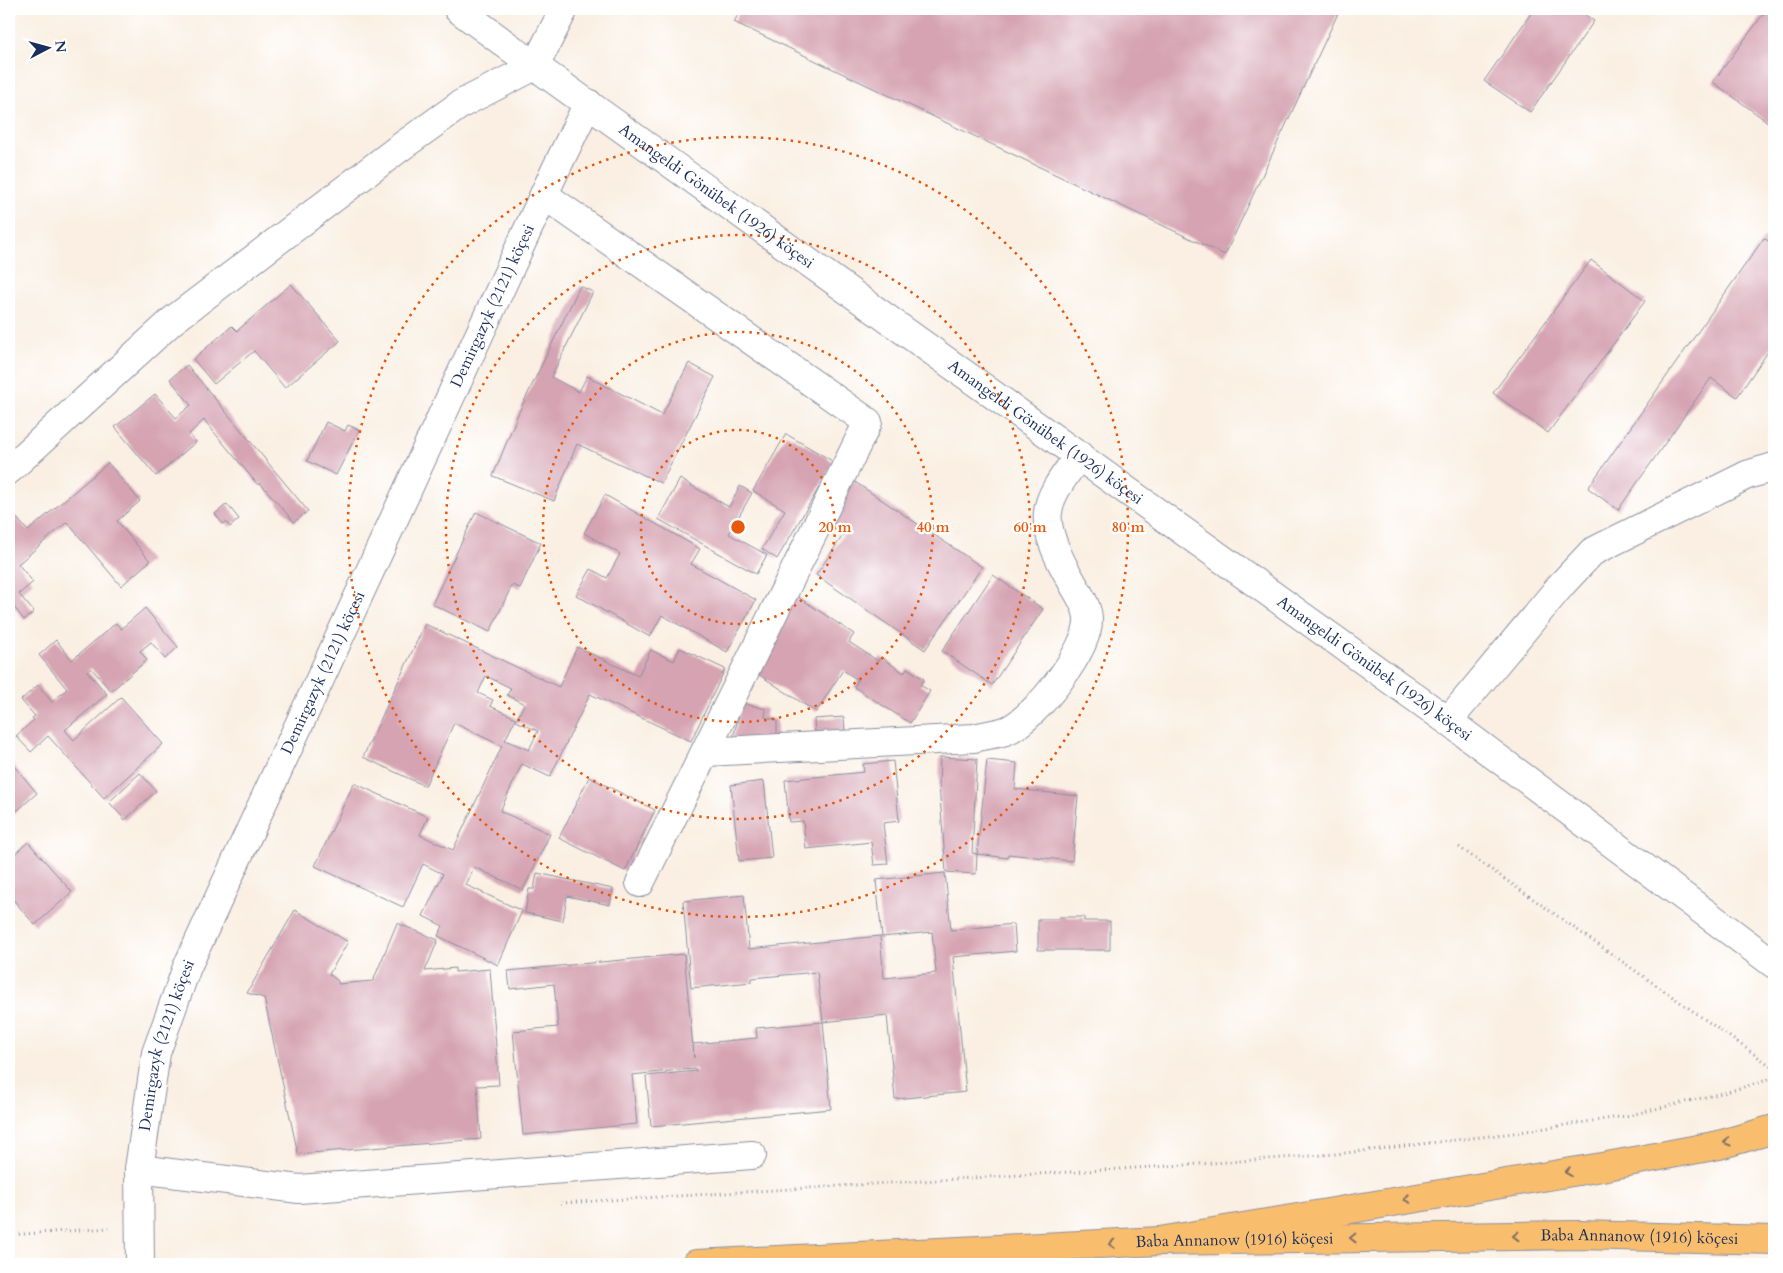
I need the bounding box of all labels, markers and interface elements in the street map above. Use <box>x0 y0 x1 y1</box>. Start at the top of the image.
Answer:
north arrow <box>22 22 72 72</box>
text: N <box>50 40 71 54</box>
street label: Amangeldi Gönübek (1926) köçesi <box>614 119 819 274</box>
street label: Demirgazyk (2121) köçesi <box>445 220 540 391</box>
street label: Amangeldi Gönübek (1926) köçesi <box>943 355 1148 510</box>
text: 20 m <box>818 517 852 537</box>
text: 40 m <box>916 517 950 537</box>
text: 60 m <box>1013 517 1047 537</box>
text: 80 m <box>1111 517 1145 537</box>
centre of rings <box>729 518 747 536</box>
street label: Demirgazyk (2121) köçesi <box>276 587 370 758</box>
street label: Amangeldi Gönübek (1926) köçesi <box>1272 591 1477 746</box>
street label: Demirgazyk (2121) köçesi <box>134 956 200 1133</box>
one-way arrow <box>1723 1136 1732 1147</box>
one-way arrow <box>1563 1167 1572 1177</box>
one-way arrow <box>1403 1193 1412 1203</box>
street label: Baba Annanow (1916) köçesi <box>1540 1224 1739 1250</box>
street label: Baba Annanow (1916) köçesi <box>1135 1228 1334 1253</box>
one-way arrow <box>1511 1231 1519 1241</box>
one-way arrow <box>1349 1233 1356 1243</box>
one-way arrow <box>1107 1238 1115 1249</box>

